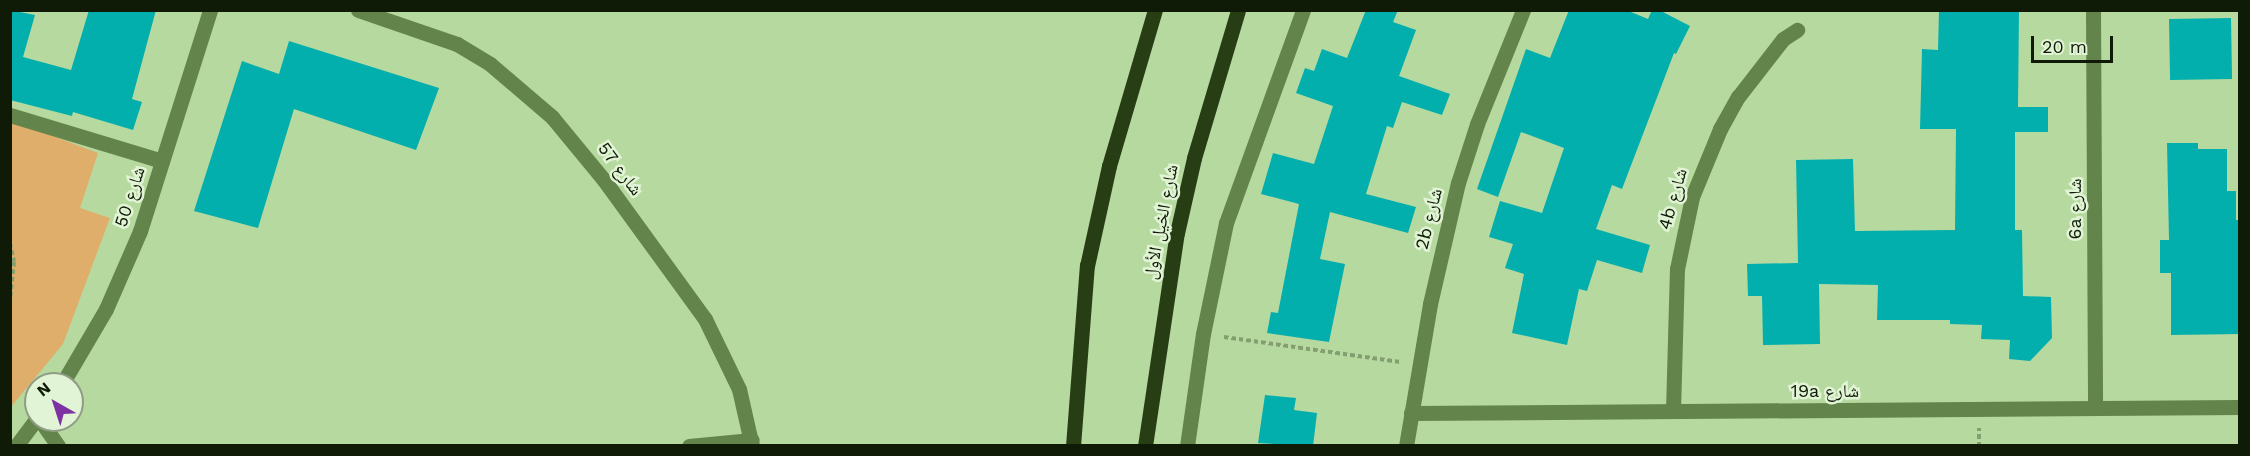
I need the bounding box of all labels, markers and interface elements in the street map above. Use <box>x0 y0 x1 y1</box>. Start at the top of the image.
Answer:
scale bar <box>2034 24 2116 62</box>
text: 20 m <box>2042 36 2087 57</box>
street label: شارع 57 <box>593 138 647 200</box>
street label: شارع الخيل الأول <box>1139 163 1183 281</box>
street label: شارع 50 <box>110 164 150 230</box>
street label: 4b شارع <box>1654 166 1692 232</box>
street label: 6a شارع <box>2064 178 2086 240</box>
street label: 2b شارع <box>1411 186 1447 252</box>
north arrow <box>24 372 84 432</box>
text: N <box>33 378 54 400</box>
street label: 19a شارع <box>1791 380 1859 402</box>

